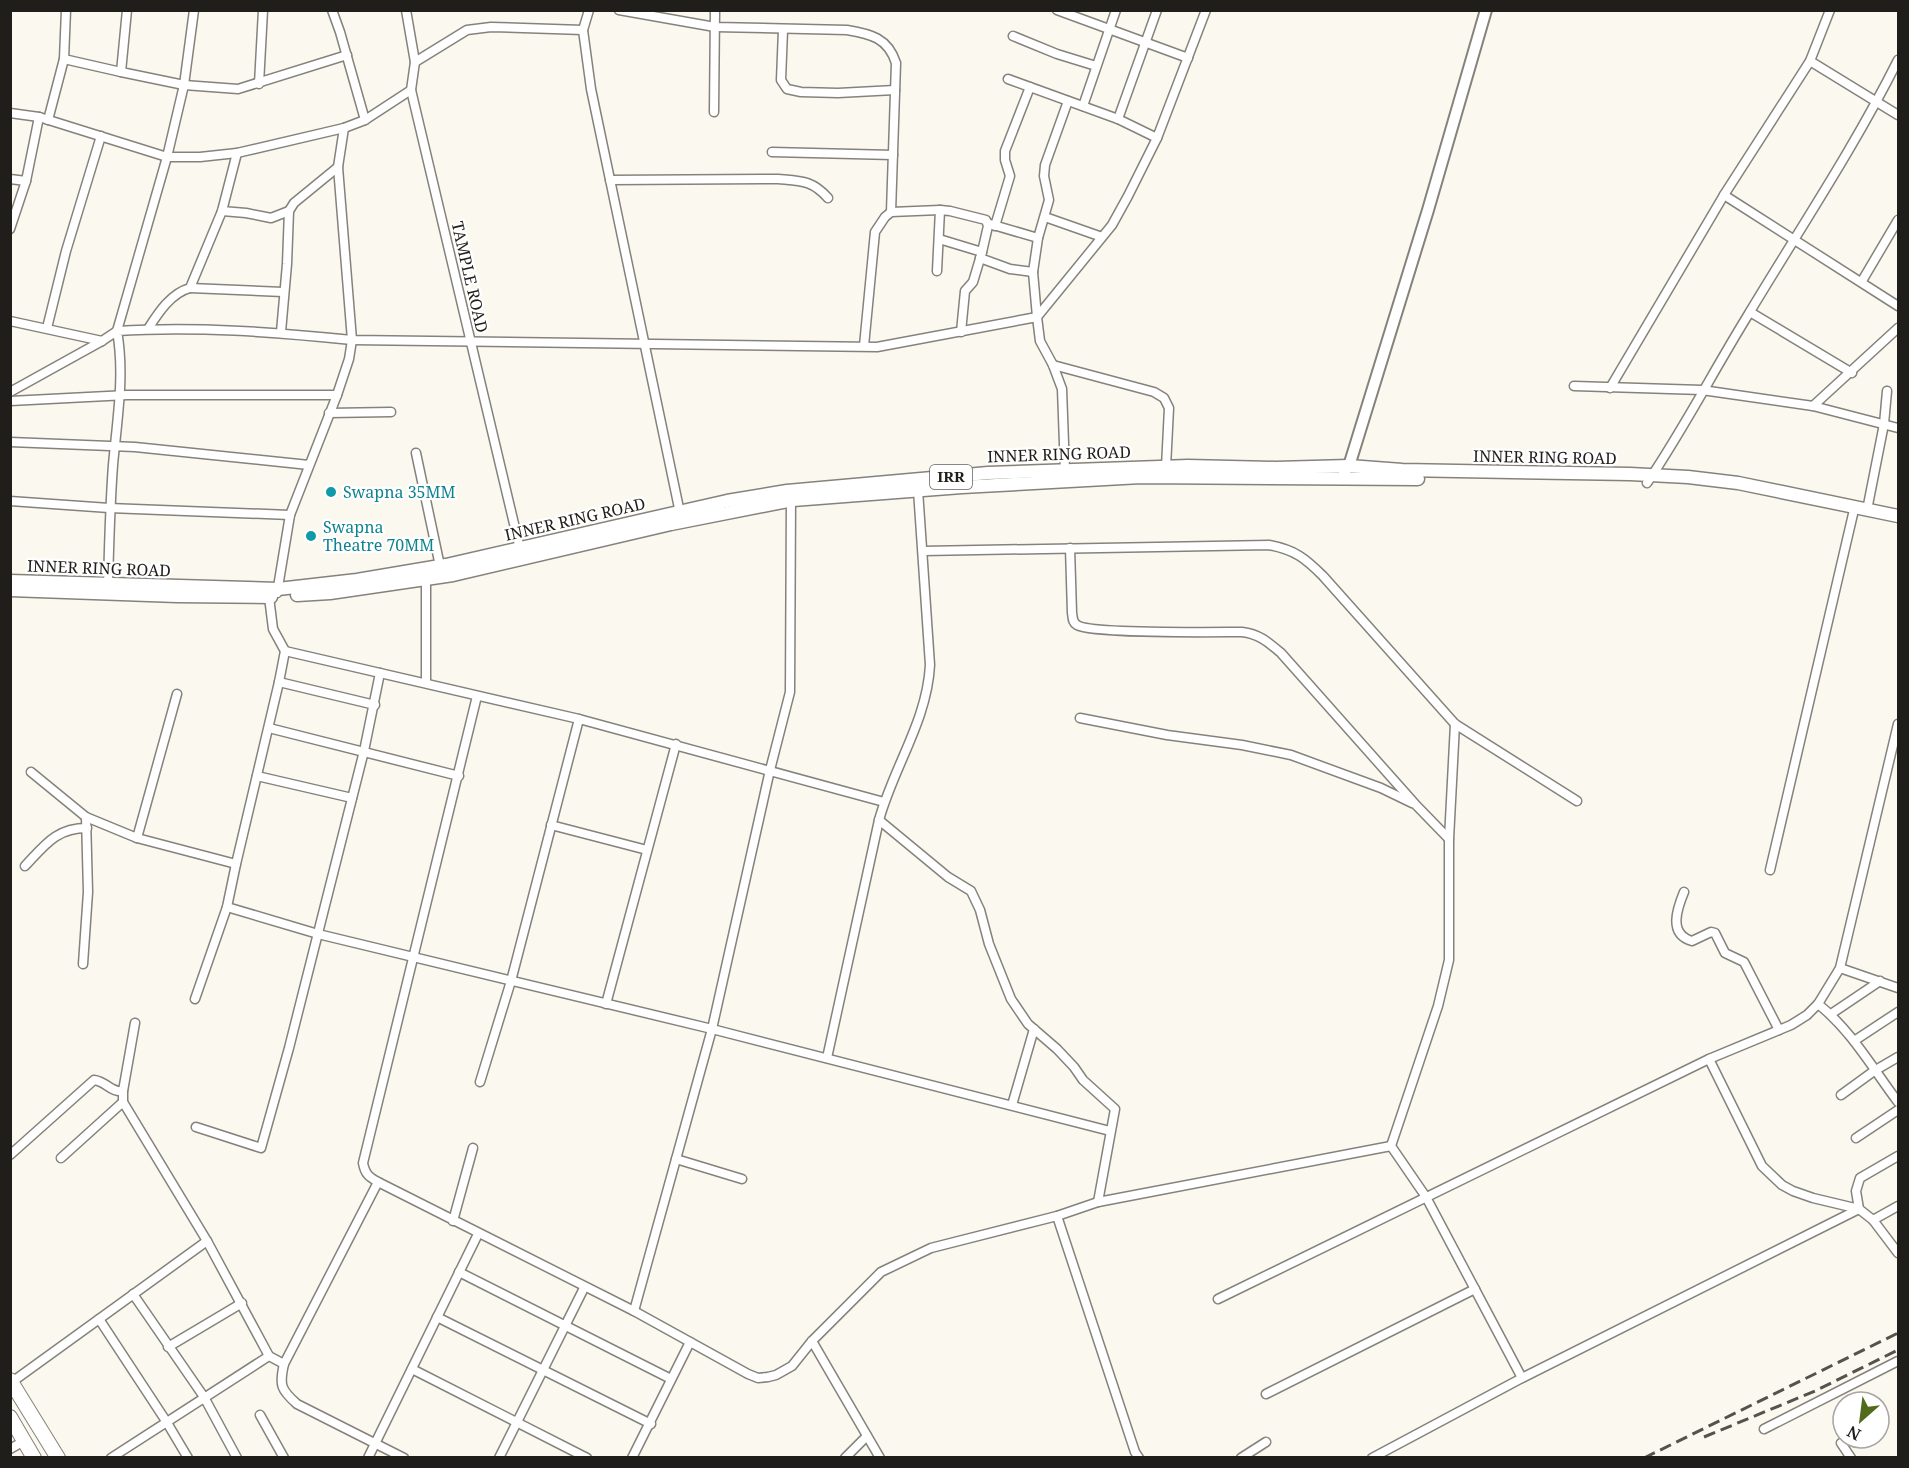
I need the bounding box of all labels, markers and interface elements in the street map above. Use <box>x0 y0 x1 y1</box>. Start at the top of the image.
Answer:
street label: TAMPLE ROAD <box>447 219 493 335</box>
street label: INNER RING ROAD <box>987 440 1131 468</box>
street label: INNER RING ROAD <box>1473 445 1617 469</box>
road number: IRR <box>930 465 972 489</box>
place label: Swapna 35MM <box>343 481 456 503</box>
marker: Swapna 35MM <box>324 485 338 499</box>
street label: INNER RING ROAD <box>503 492 647 546</box>
place label: Swapna Theatre 70MM <box>323 516 434 556</box>
marker: Swapna Theatre 70MM <box>304 529 318 543</box>
street label: INNER RING ROAD <box>27 554 171 582</box>
north arrow <box>1831 1390 1891 1450</box>
text: N <box>1843 1420 1865 1446</box>

